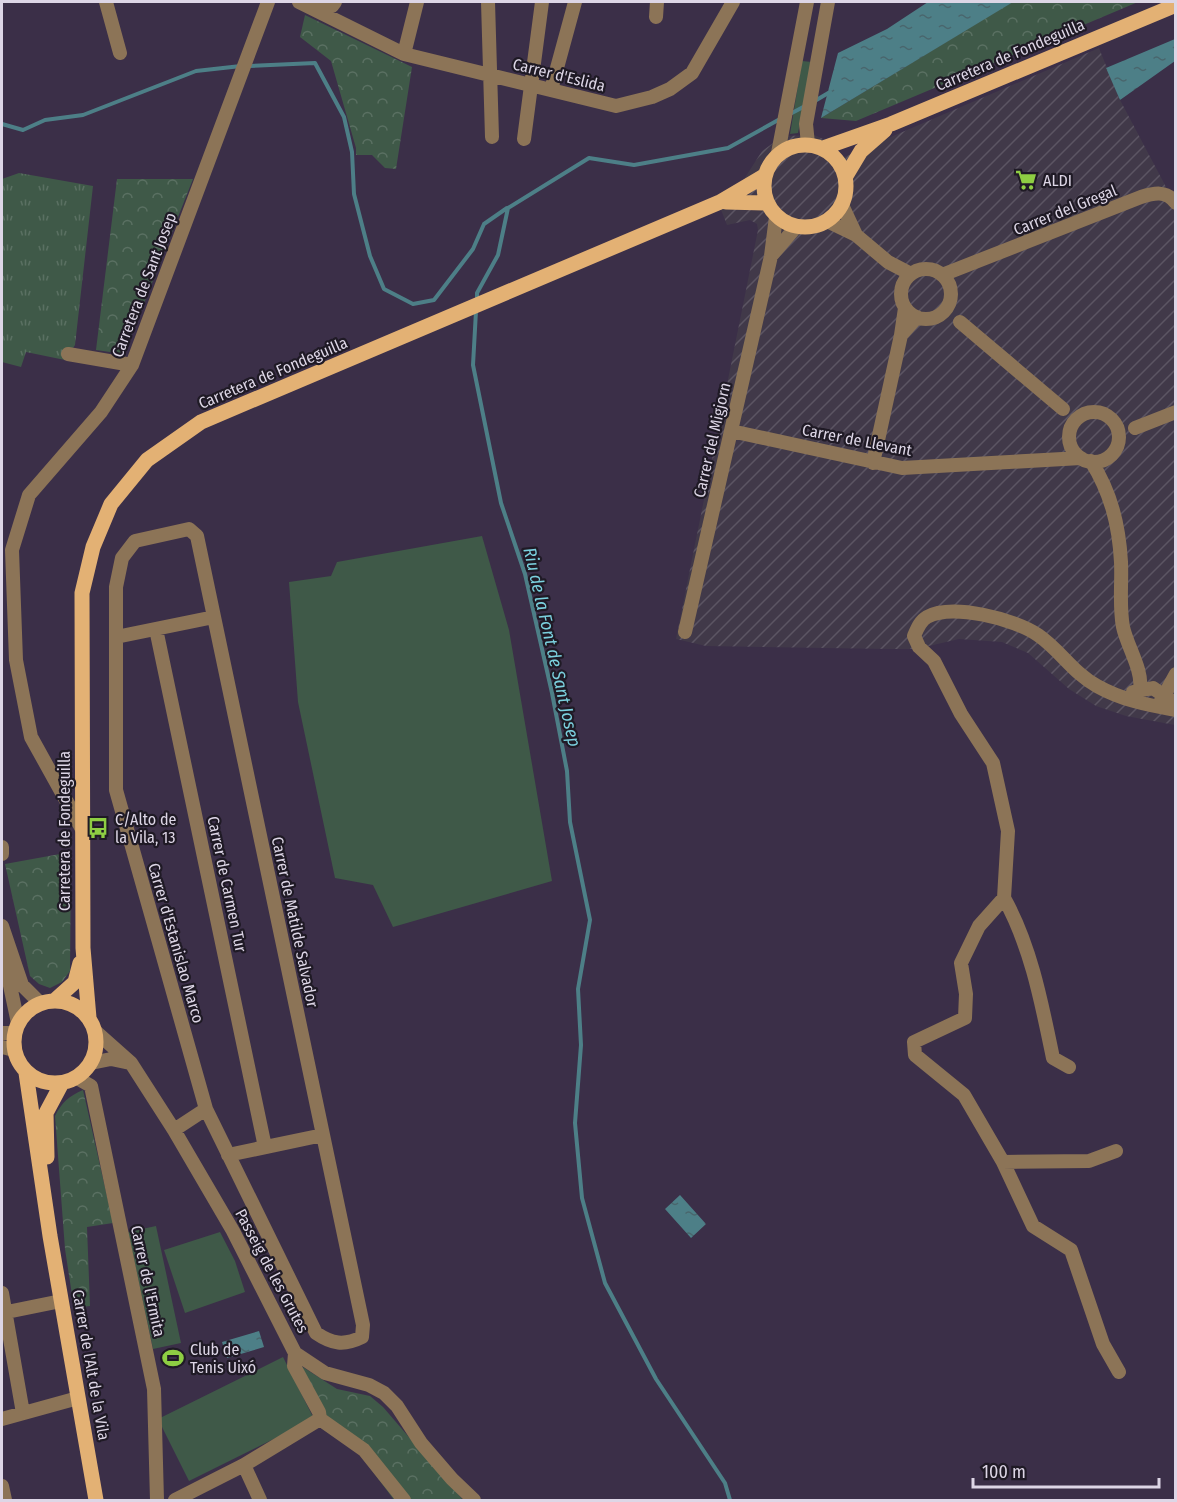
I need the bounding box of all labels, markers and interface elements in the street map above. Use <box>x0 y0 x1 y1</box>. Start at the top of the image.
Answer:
street label: Carretera de Fondeguilla <box>933 15 1087 95</box>
street label: Carrer d'Eslida <box>511 54 607 96</box>
supermarket icon: ALDI <box>1014 168 1038 192</box>
place label: ALDI <box>1043 171 1072 190</box>
street label: Carrer del Gregal <box>1011 181 1119 239</box>
street label: Carretera de Sant Josep <box>108 210 180 360</box>
street label: Carretera de Fondeguilla <box>196 333 350 413</box>
street label: Carrer del Migjorn <box>690 381 734 499</box>
street label: Carrer de Llevant <box>801 420 914 460</box>
water label: Riu de la Font de Sant Josep <box>518 545 586 749</box>
street label: Carretera de Fondeguilla <box>55 751 74 911</box>
place label: C/Alto de la Vila, 13 <box>115 810 177 847</box>
street label: Carrer de Carmen Tur <box>203 814 251 954</box>
bus stop icon: C/Alto de la Vila, 13 <box>86 816 110 840</box>
street label: Carrer de Matilde Salvador <box>268 835 322 1009</box>
street label: Carrer d'Estanislao Marco <box>144 861 208 1025</box>
street label: Passeig de les Grutes <box>231 1206 313 1336</box>
street label: Carrer de l'Ermita <box>127 1224 169 1339</box>
street label: Carrer de l'Alt de la Vila <box>68 1288 114 1442</box>
place label: Club de Tenis Uixó <box>190 1340 256 1377</box>
sports icon: Club de Tenis Uixó <box>161 1346 185 1370</box>
scale bar <box>973 1451 1159 1489</box>
text: 100 m <box>982 1461 1026 1483</box>

